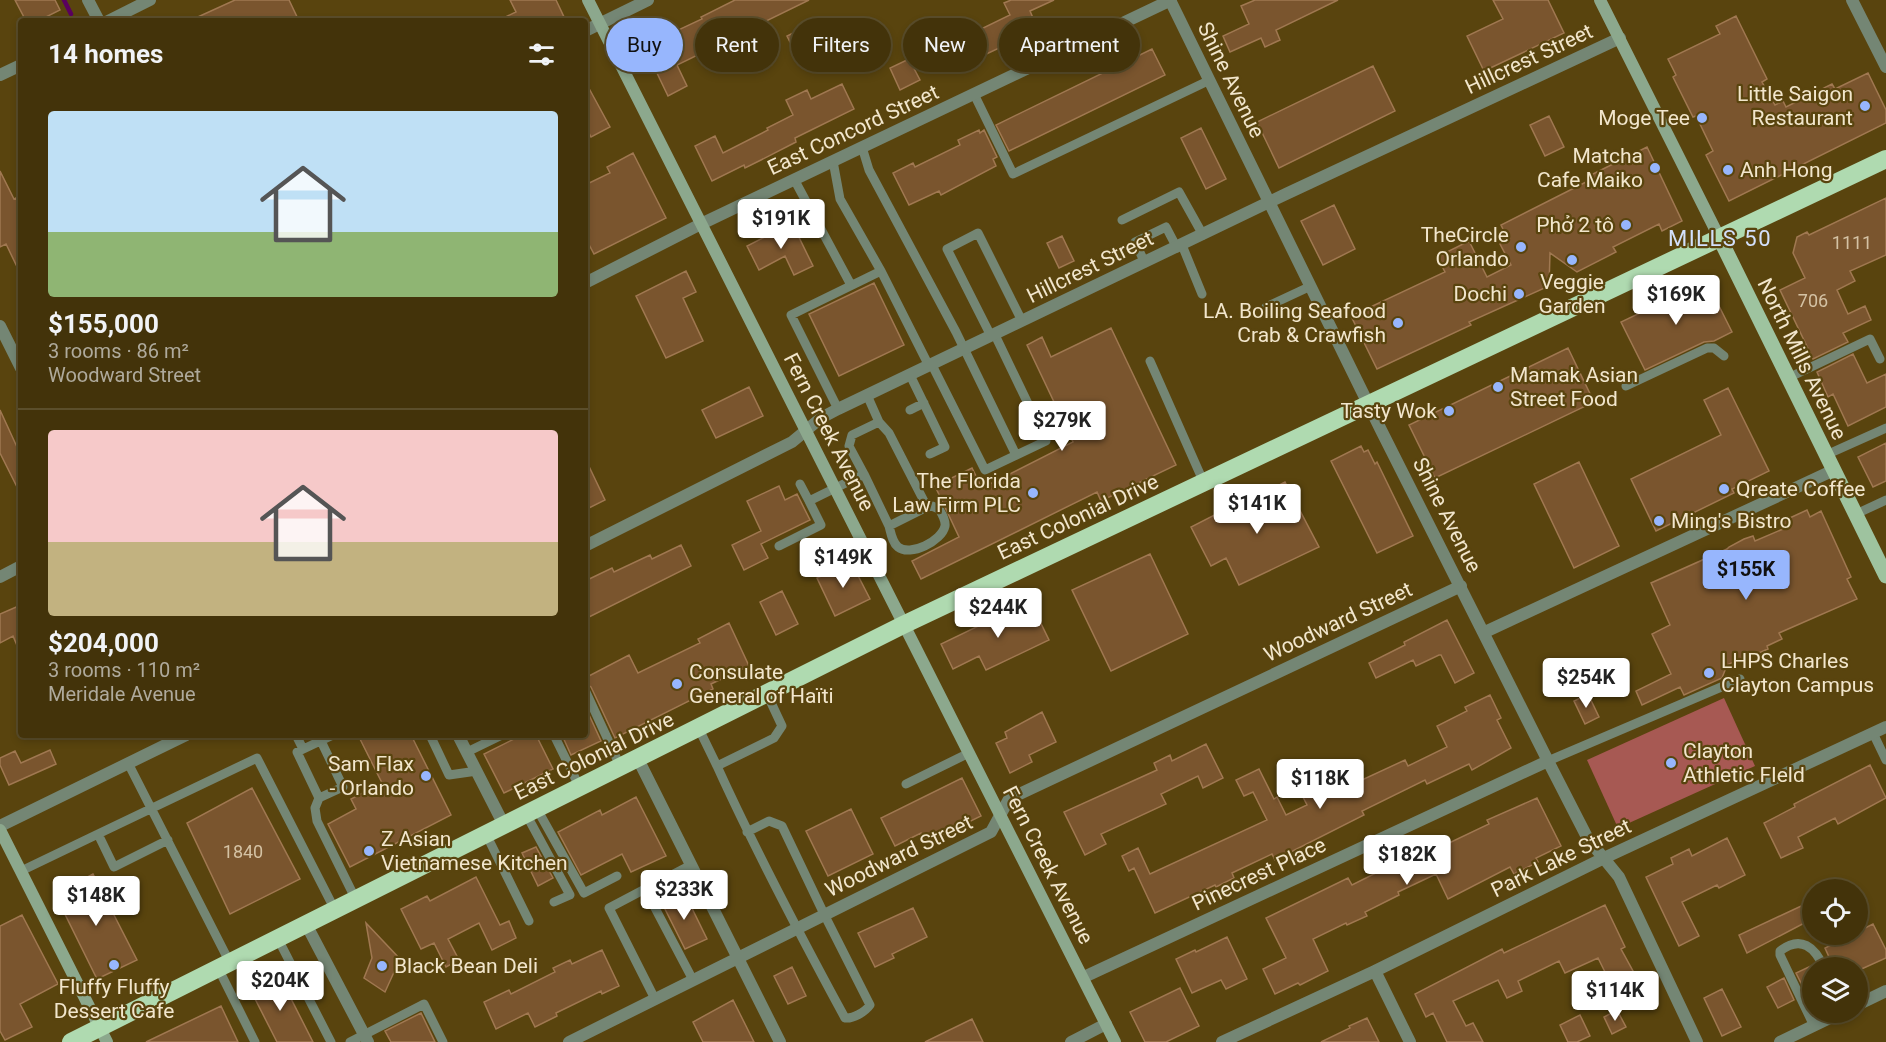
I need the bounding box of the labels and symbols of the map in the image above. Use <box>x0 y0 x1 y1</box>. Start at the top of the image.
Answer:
street label: Shine Avenue <box>1193 18 1269 142</box>
street label: Hillcrest Street <box>1462 19 1597 99</box>
street label: East Concord Street <box>764 80 942 180</box>
place label: Little Saigon Restaurant <box>1737 82 1853 130</box>
marker: Little Saigon Restaurant <box>1858 99 1872 113</box>
place label: Moge Tee <box>1598 106 1690 130</box>
marker: Moge Tee <box>1695 111 1709 125</box>
place label: Matcha Cafe Maiko <box>1537 144 1643 192</box>
place label: Anh Hong <box>1740 158 1832 182</box>
marker: Matcha Cafe Maiko <box>1648 161 1662 175</box>
marker: Anh Hong <box>1721 163 1735 177</box>
pin: $191K <box>739 199 823 250</box>
place label: Phở 2 tô <box>1536 213 1614 237</box>
marker: Phở 2 tô <box>1619 218 1633 232</box>
place label: TheCircle Orlando <box>1421 223 1509 271</box>
street label: Hillcrest Street <box>1023 226 1157 308</box>
district label: MILLS 50 <box>1668 226 1772 251</box>
house number: 1111 <box>1832 232 1872 253</box>
marker: TheCircle Orlando <box>1514 240 1528 254</box>
marker: Veggie Garden <box>1565 253 1579 267</box>
place label: Veggie Garden <box>1538 270 1606 318</box>
street label: North Mills Avenue <box>1753 274 1851 444</box>
pin: $169K <box>1634 275 1718 326</box>
place label: Dochi <box>1454 282 1507 306</box>
marker: Dochi <box>1512 287 1526 301</box>
house number: 706 <box>1798 290 1828 311</box>
place label: LA. Boiling Seafood Crab & Crawfish <box>1203 299 1386 347</box>
marker: LA. Boiling Seafood Crab & Crawfish <box>1391 316 1405 330</box>
street label: Fern Creek Avenue <box>779 349 879 515</box>
place label: Mamak Asian Street Food <box>1510 363 1638 411</box>
marker: Mamak Asian Street Food <box>1491 380 1505 394</box>
place label: Tasty Wok <box>1340 399 1437 423</box>
pin: $279K <box>1020 401 1104 452</box>
marker: Tasty Wok <box>1442 404 1456 418</box>
street label: Shine Avenue <box>1408 454 1486 576</box>
place label: The Florida Law Firm PLC <box>892 469 1021 517</box>
street label: East Colonial Drive <box>994 469 1162 565</box>
place label: Qreate Coffee <box>1736 477 1865 501</box>
marker: Qreate Coffee <box>1717 482 1731 496</box>
pin: $141K <box>1215 484 1299 535</box>
marker: The Florida Law Firm PLC <box>1026 486 1040 500</box>
place label: Ming's Bistro <box>1671 509 1792 533</box>
marker: Ming's Bistro <box>1652 514 1666 528</box>
pin: $149K <box>801 538 885 589</box>
pin: $155K <box>1704 550 1788 601</box>
street label: Woodward Street <box>1260 577 1416 667</box>
pin: $244K <box>956 588 1040 639</box>
place label: LHPS Charles Clayton Campus <box>1721 649 1874 697</box>
pin: $254K <box>1544 658 1628 709</box>
place label: Consulate General of Haïti <box>689 660 834 708</box>
marker: LHPS Charles Clayton Campus <box>1702 666 1716 680</box>
marker: Consulate General of Haïti <box>670 677 684 691</box>
street label: East Colonial Drive <box>510 707 678 805</box>
place label: Clayton Athletic FIeld <box>1683 739 1805 787</box>
place label: Sam Flax - Orlando <box>328 752 414 800</box>
marker: Clayton Athletic FIeld <box>1664 756 1678 770</box>
pin: $118K <box>1278 759 1362 810</box>
marker: Sam Flax - Orlando <box>419 769 433 783</box>
street label: Fern Creek Avenue <box>998 782 1098 948</box>
street label: Woodward Street <box>822 810 977 902</box>
street label: Park Lake Street <box>1487 814 1635 902</box>
place label: Z Asian Vietnamese Kitchen <box>381 827 568 875</box>
street label: Pinecrest Place <box>1188 832 1330 916</box>
pin: $182K <box>1365 835 1449 886</box>
house number: 1840 <box>223 841 263 862</box>
marker: Z Asian Vietnamese Kitchen <box>362 844 376 858</box>
pin: $233K <box>642 870 726 921</box>
pin: $148K <box>54 876 138 927</box>
place label: Black Bean Deli <box>394 954 538 978</box>
marker: Fluffy Fluffy Dessert Cafe <box>107 958 121 972</box>
marker: Black Bean Deli <box>375 959 389 973</box>
pin: $204K <box>238 961 322 1012</box>
pin: $114K <box>1573 971 1657 1022</box>
place label: Fluffy Fluffy Dessert Cafe <box>54 975 174 1023</box>

